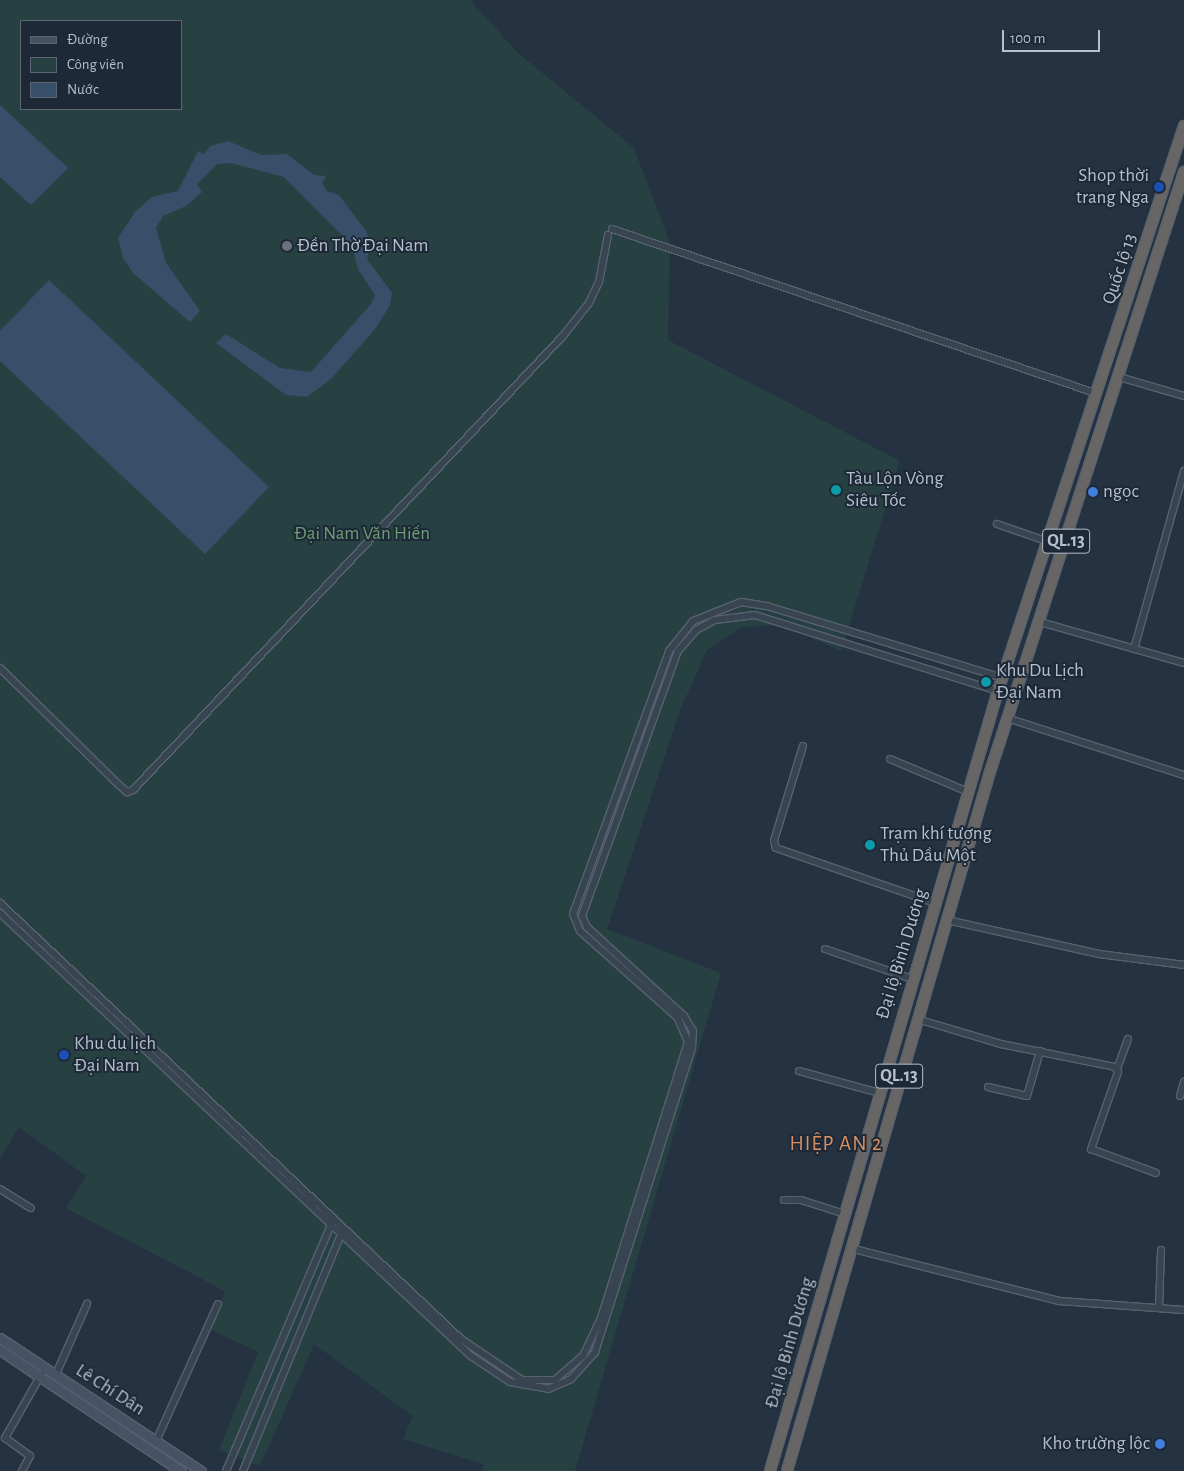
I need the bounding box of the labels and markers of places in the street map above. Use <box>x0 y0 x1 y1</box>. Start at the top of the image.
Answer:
place label: Shop thời trang Nga <box>1076 165 1149 209</box>
marker: Shop thời trang Nga <box>1153 181 1165 193</box>
place label: Đền Thờ Đại Nam <box>297 235 428 257</box>
marker: Đền Thờ Đại Nam <box>281 240 293 252</box>
place label: Tàu Lộn Vòng Siêu Tốc <box>846 468 943 512</box>
place label: ngọc <box>1103 481 1139 503</box>
marker: Tàu Lộn Vòng Siêu Tốc <box>830 484 842 496</box>
marker: ngọc <box>1087 486 1099 498</box>
place label: Khu Du Lịch Đại Nam <box>996 660 1084 704</box>
marker: Khu Du Lịch Đại Nam <box>980 676 992 688</box>
place label: Trạm khí tượng Thủ Dầu Một <box>880 823 992 867</box>
marker: Trạm khí tượng Thủ Dầu Một <box>864 839 876 851</box>
place label: Khu du lịch Đại Nam <box>74 1033 156 1077</box>
marker: Khu du lịch Đại Nam <box>58 1049 70 1061</box>
place label: Kho trường lộc <box>1042 1433 1150 1455</box>
marker: Kho trường lộc <box>1154 1438 1166 1450</box>

